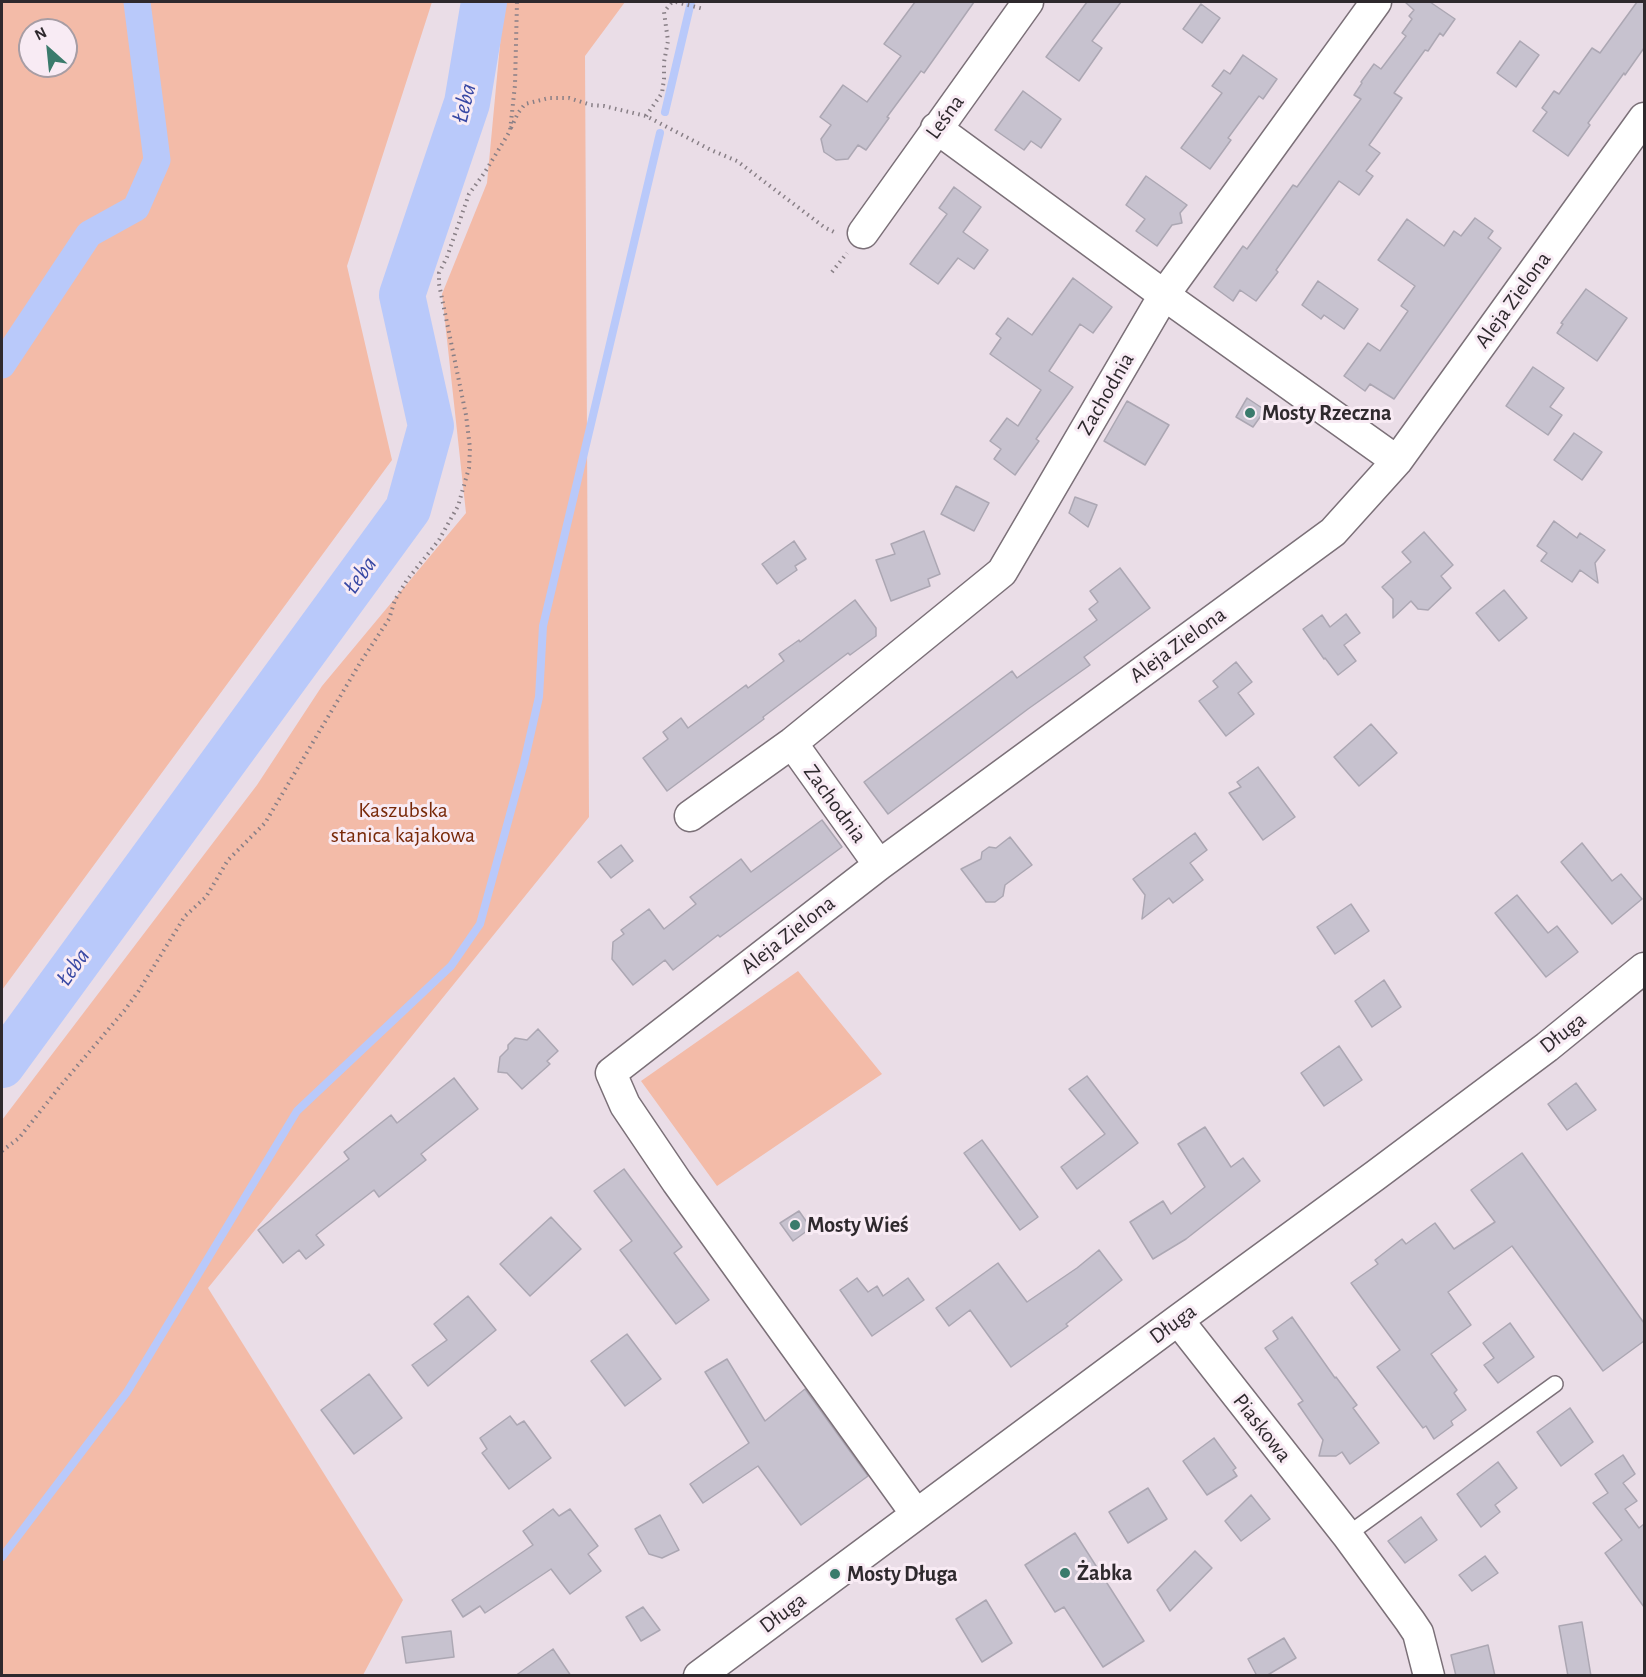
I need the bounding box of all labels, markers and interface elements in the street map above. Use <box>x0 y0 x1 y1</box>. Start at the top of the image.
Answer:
north arrow <box>18 18 78 78</box>
text: N <box>32 24 49 43</box>
water label: Łeba <box>445 80 483 126</box>
street label: Leśna <box>920 90 970 144</box>
street label: Aleja Zielona <box>1469 247 1557 353</box>
street label: Zachodnia <box>1072 348 1140 440</box>
place label: Mosty Rzeczna <box>1262 400 1392 426</box>
marker: Mosty Rzeczna <box>1243 406 1257 420</box>
water label: Łeba <box>337 551 383 599</box>
street label: Aleja Zielona <box>1125 601 1231 689</box>
street label: Zachodnia <box>798 760 872 848</box>
park label: Kaszubska stanica kajakowa <box>331 797 475 848</box>
street label: Aleja Zielona <box>736 890 840 980</box>
water label: Łeba <box>50 943 96 991</box>
street label: Długa <box>1534 1007 1592 1059</box>
place label: Mosty Wieś <box>807 1212 909 1238</box>
marker: Mosty Wieś <box>788 1218 802 1232</box>
street label: Długa <box>1144 1298 1202 1350</box>
street label: Piaskowa <box>1227 1388 1297 1468</box>
place label: Żabka <box>1077 1560 1132 1586</box>
place label: Mosty Długa <box>847 1561 958 1587</box>
marker: Żabka <box>1058 1566 1072 1580</box>
marker: Mosty Długa <box>828 1567 842 1581</box>
street label: Długa <box>754 1587 812 1639</box>

